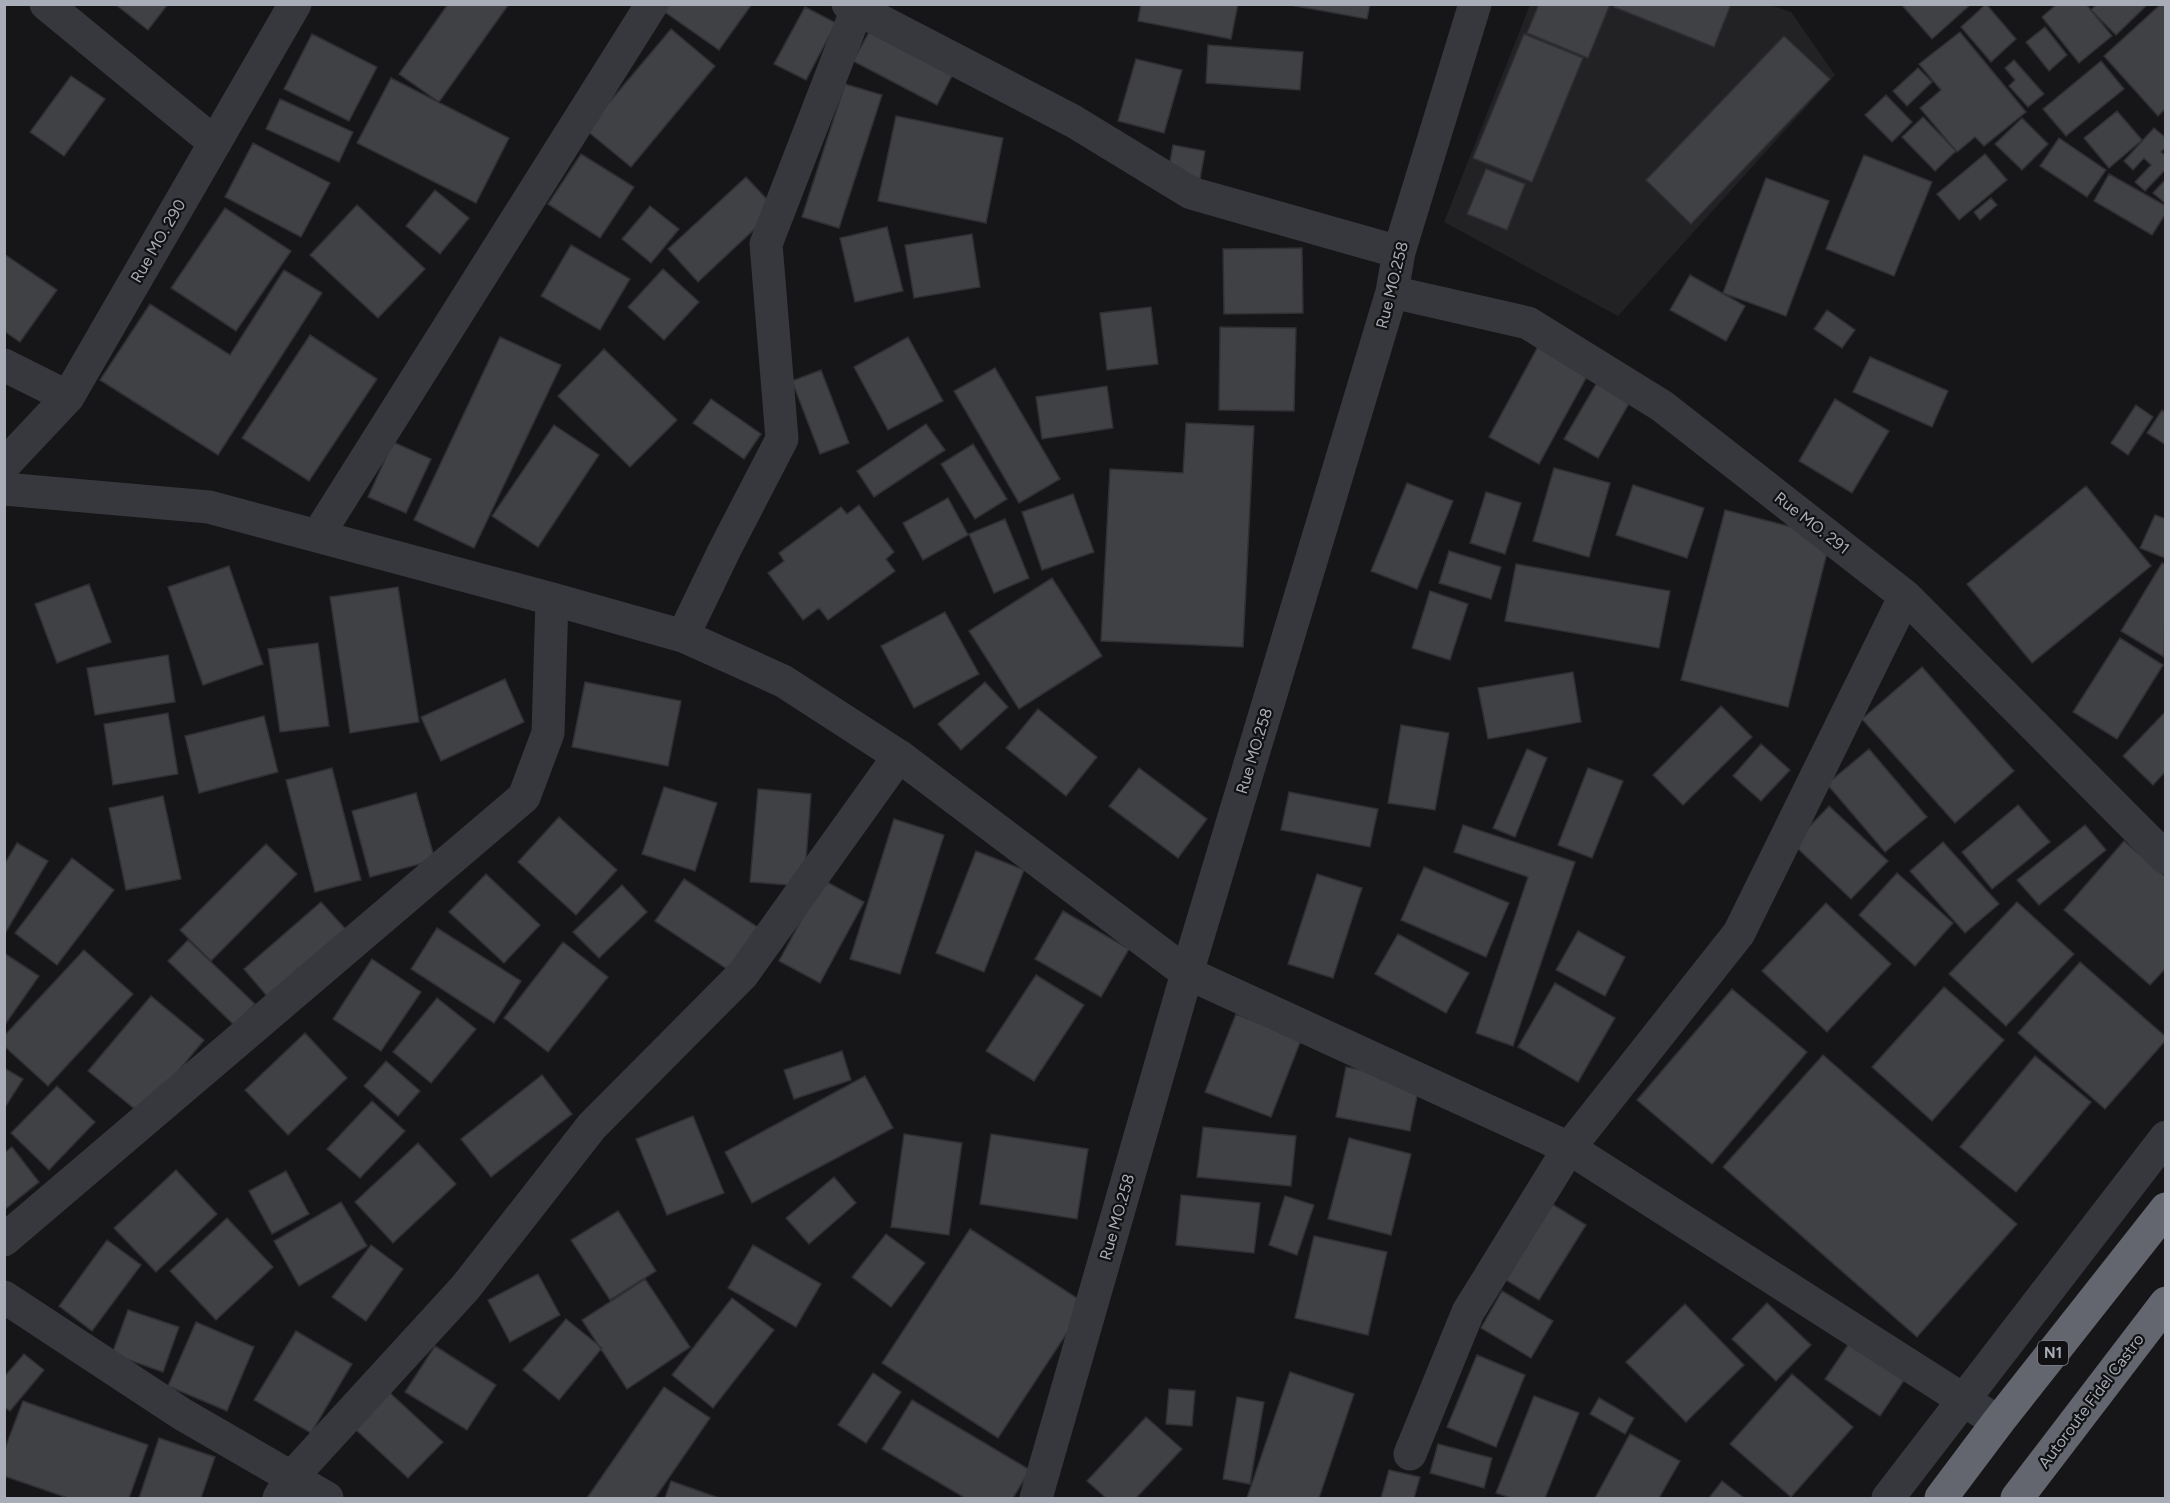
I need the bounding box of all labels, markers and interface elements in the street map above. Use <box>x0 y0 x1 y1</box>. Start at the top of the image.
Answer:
street label: Rue MO. 290 <box>126 196 190 286</box>
street label: Rue MO.258 <box>1372 240 1412 330</box>
street label: Rue MO. 291 <box>1771 488 1853 558</box>
street label: Rue MO.258 <box>1232 706 1276 796</box>
street label: Rue MO.258 <box>1096 1172 1138 1262</box>
street label: Autoroute Fidel Castro <box>2034 1330 2148 1472</box>
road number: N1 <box>2038 1341 2068 1365</box>

